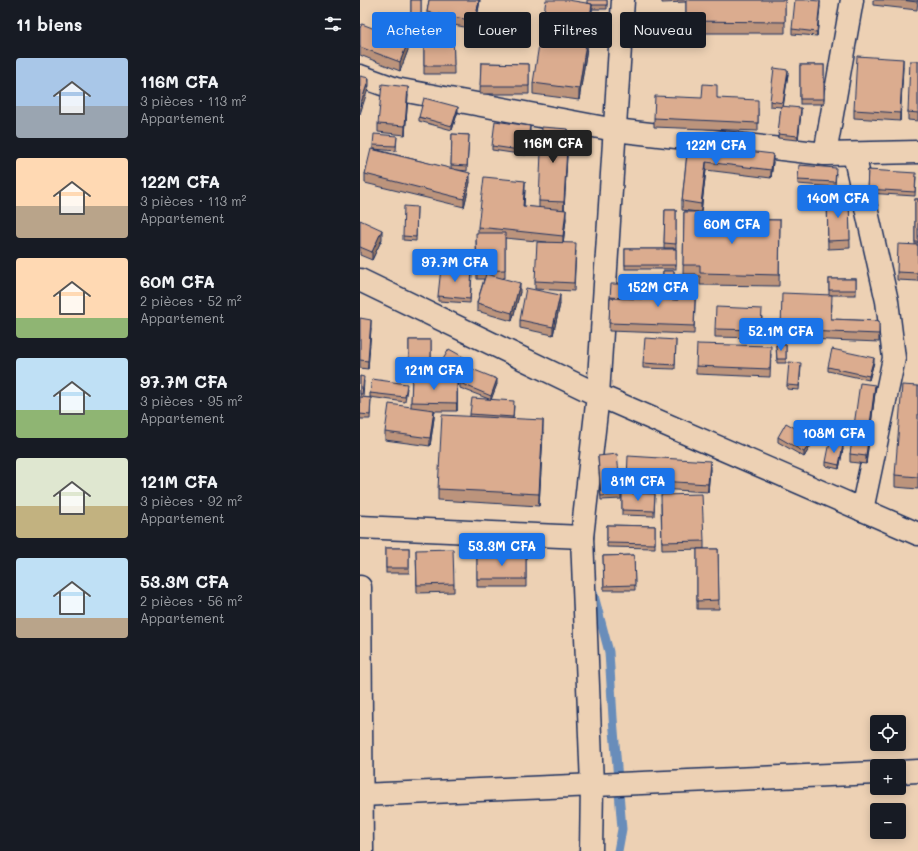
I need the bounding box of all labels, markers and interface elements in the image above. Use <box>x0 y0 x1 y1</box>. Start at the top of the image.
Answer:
chip: Acheter <box>372 12 456 48</box>
chip: Louer <box>464 12 531 48</box>
chip: Filtres <box>539 12 612 48</box>
chip: Nouveau <box>620 12 706 48</box>
text: 11 biens <box>16 13 82 35</box>
icon: filters <box>322 13 344 35</box>
text: 116M CFA <box>140 70 219 92</box>
icon: home <box>48 74 96 122</box>
text: 3 pièces · 113 m² <box>140 92 247 109</box>
text: Appartement <box>140 109 225 126</box>
pin: 116M CFA <box>512 130 594 164</box>
pin: 122M CFA <box>675 132 757 166</box>
text: 116M CFA <box>523 134 583 151</box>
text: 122M CFA <box>685 136 747 153</box>
text: 122M CFA <box>140 170 220 192</box>
icon: home <box>48 174 96 222</box>
pin: 140M CFA <box>797 185 879 219</box>
text: 140M CFA <box>806 189 870 206</box>
text: 3 pièces · 113 m² <box>140 192 247 209</box>
text: Appartement <box>140 209 225 226</box>
pin: 60M CFA <box>695 211 769 245</box>
text: 60M CFA <box>703 215 761 232</box>
pin: 97.7M CFA <box>409 249 501 283</box>
text: 97.7M CFA <box>421 253 489 270</box>
text: 60M CFA <box>140 270 215 292</box>
icon: home <box>48 274 96 322</box>
pin: 152M CFA <box>617 274 699 308</box>
text: 152M CFA <box>627 278 689 295</box>
text: 2 pièces · 52 m² <box>140 292 242 309</box>
text: Appartement <box>140 309 225 326</box>
pin: 52.1M CFA <box>735 318 827 352</box>
text: 52.1M CFA <box>748 322 814 339</box>
pin: 121M CFA <box>393 357 475 391</box>
text: 121M CFA <box>404 361 464 378</box>
text: 97.7M CFA <box>140 370 228 392</box>
icon: home <box>48 374 96 422</box>
text: 3 pièces · 95 m² <box>140 392 243 409</box>
text: Appartement <box>140 409 225 426</box>
pin: 108M CFA <box>793 420 875 454</box>
text: 108M CFA <box>802 424 866 441</box>
pin: 81M CFA <box>601 468 675 502</box>
text: 121M CFA <box>140 470 218 492</box>
text: 81M CFA <box>611 472 665 489</box>
icon: home <box>48 474 96 522</box>
text: 3 pièces · 92 m² <box>140 492 242 509</box>
text: Appartement <box>140 509 225 526</box>
pin: 53.3M CFA <box>456 533 548 567</box>
text: 53.3M CFA <box>468 537 536 554</box>
text: 53.3M CFA <box>140 570 229 592</box>
icon: home <box>48 574 96 622</box>
text: 2 pièces · 56 m² <box>140 592 242 609</box>
text: Appartement <box>140 609 225 626</box>
map controls <box>870 715 906 839</box>
button: locate <box>870 715 906 751</box>
button: + <box>870 759 906 795</box>
button: − <box>870 803 906 839</box>

